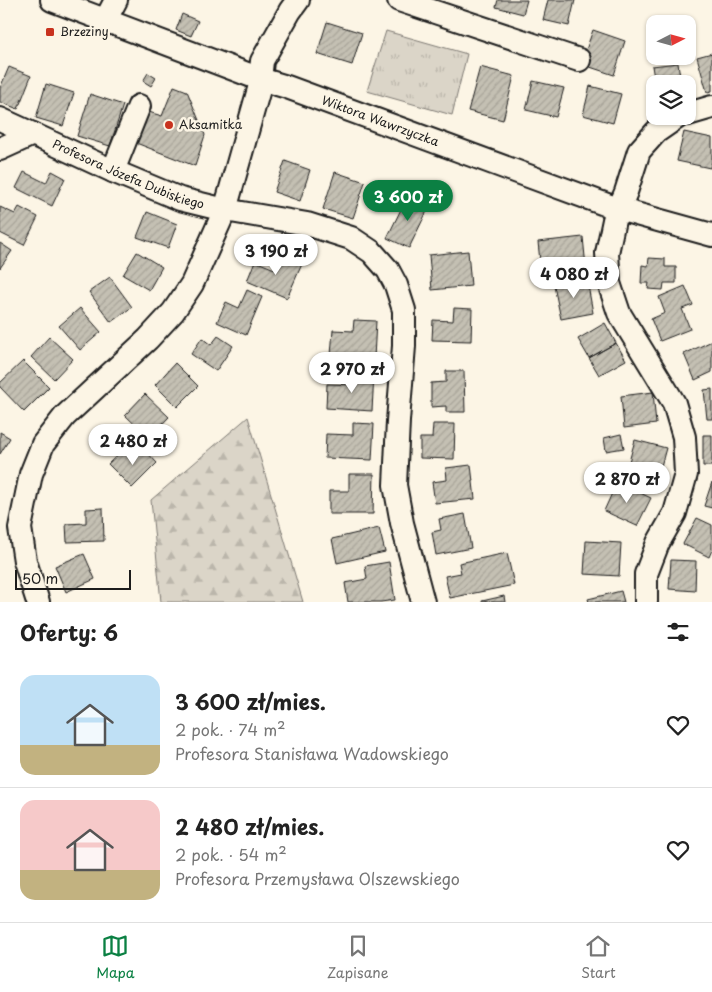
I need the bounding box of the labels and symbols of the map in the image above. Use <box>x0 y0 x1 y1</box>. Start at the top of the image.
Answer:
north arrow <box>646 15 696 65</box>
place label: Brzeziny <box>60 22 109 40</box>
marker: Brzeziny <box>44 26 56 38</box>
street label: Wiktora Wawrzyczka <box>319 91 442 150</box>
place label: Aksamitka <box>179 115 243 133</box>
marker: Aksamitka <box>163 119 175 131</box>
street label: Profesora Józefa Dubiskiego <box>50 134 206 213</box>
pin: 3 600 zł <box>356 180 460 222</box>
pin: 3 190 zł <box>224 234 328 276</box>
pin: 4 080 zł <box>522 256 626 299</box>
pin: 2 970 zł <box>300 352 404 394</box>
pin: 2 480 zł <box>81 424 185 466</box>
pin: 2 870 zł <box>575 462 679 504</box>
scale bar <box>15 567 131 590</box>

